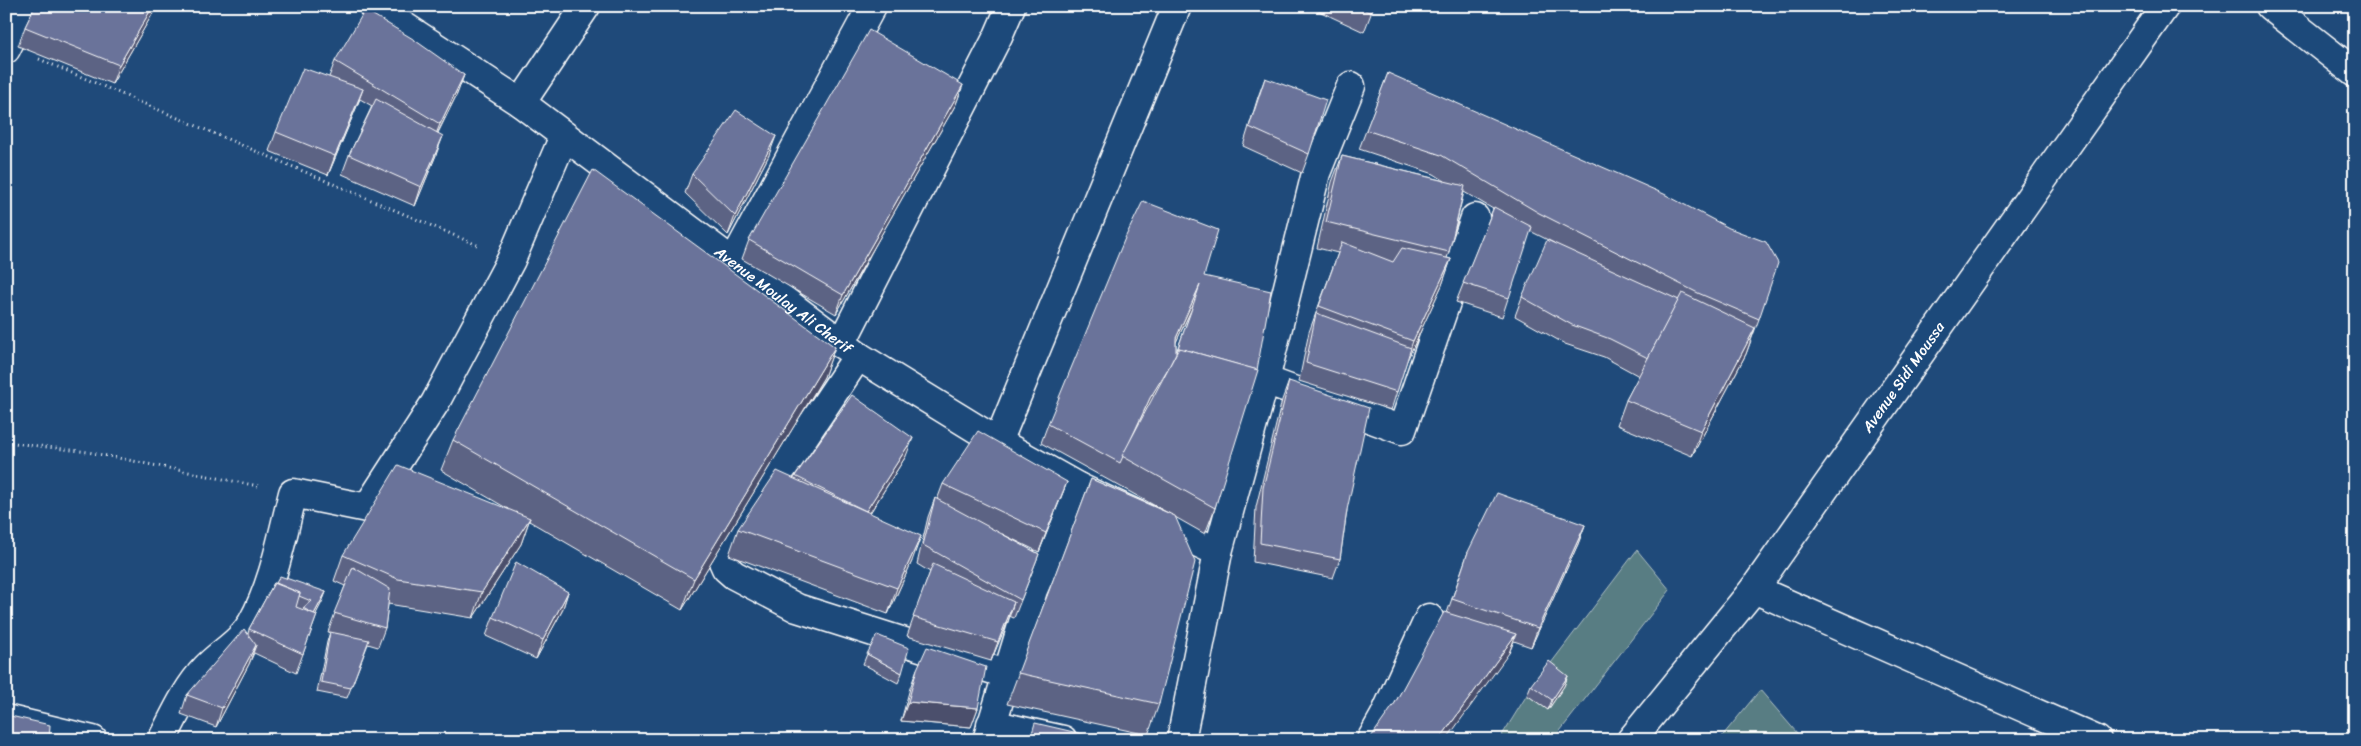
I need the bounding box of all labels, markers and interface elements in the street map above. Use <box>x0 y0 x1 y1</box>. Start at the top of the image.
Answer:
street label: Avenue Moulay Ali Cherif <box>708 239 859 361</box>
street label: Avenue Sidi Moussa <box>1854 316 1952 439</box>

